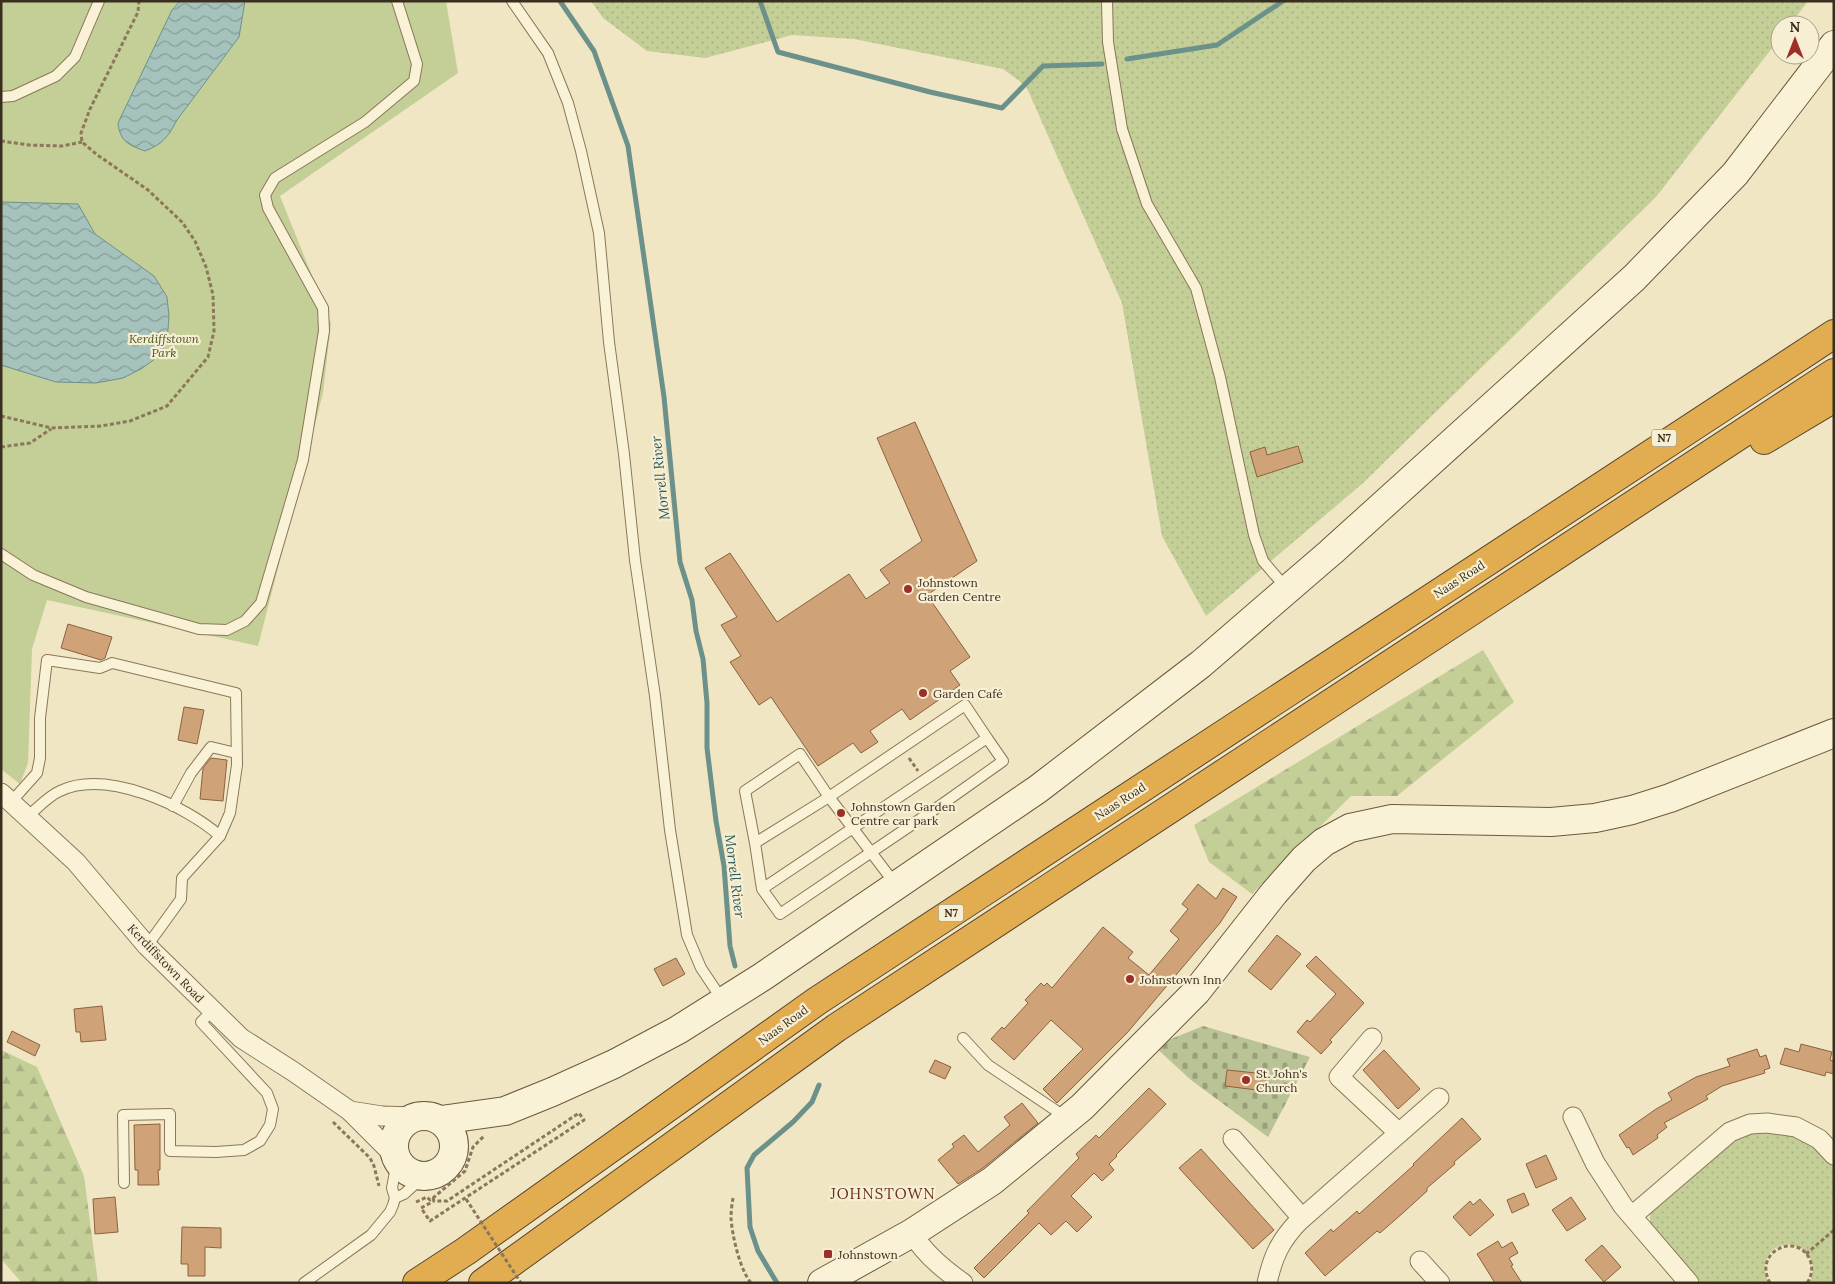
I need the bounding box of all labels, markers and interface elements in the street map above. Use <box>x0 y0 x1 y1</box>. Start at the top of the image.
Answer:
north arrow <box>1770 15 1820 65</box>
text: N <box>1790 18 1801 36</box>
park label: Kerdiffstown Park <box>129 331 200 360</box>
road number: N7 <box>1652 429 1676 446</box>
water label: Morrell River <box>647 434 673 521</box>
street label: Naas Road <box>1431 557 1487 601</box>
place label: Johnstown Garden Centre <box>917 575 1001 604</box>
marker: Johnstown Garden Centre <box>902 583 914 595</box>
place label: Garden Café <box>933 686 1003 701</box>
marker: Garden Café <box>917 687 929 699</box>
street label: Naas Road <box>1092 779 1148 823</box>
place label: Johnstown Garden Centre car park <box>850 799 955 828</box>
marker: Johnstown Garden Centre car park <box>835 807 847 819</box>
water label: Morrell River <box>721 833 749 920</box>
road number: N7 <box>938 904 964 921</box>
street label: Kerdiffstown Road <box>125 921 207 1005</box>
place label: Johnstown Inn <box>1139 972 1222 987</box>
marker: Johnstown Inn <box>1124 973 1136 985</box>
street label: Naas Road <box>755 1002 811 1048</box>
place label: St. John's Church <box>1256 1066 1308 1095</box>
marker: St. John's Church <box>1240 1074 1252 1086</box>
district label: JOHNSTOWN <box>829 1184 936 1203</box>
place label: Johnstown <box>837 1247 898 1262</box>
marker: Johnstown <box>822 1248 834 1260</box>

